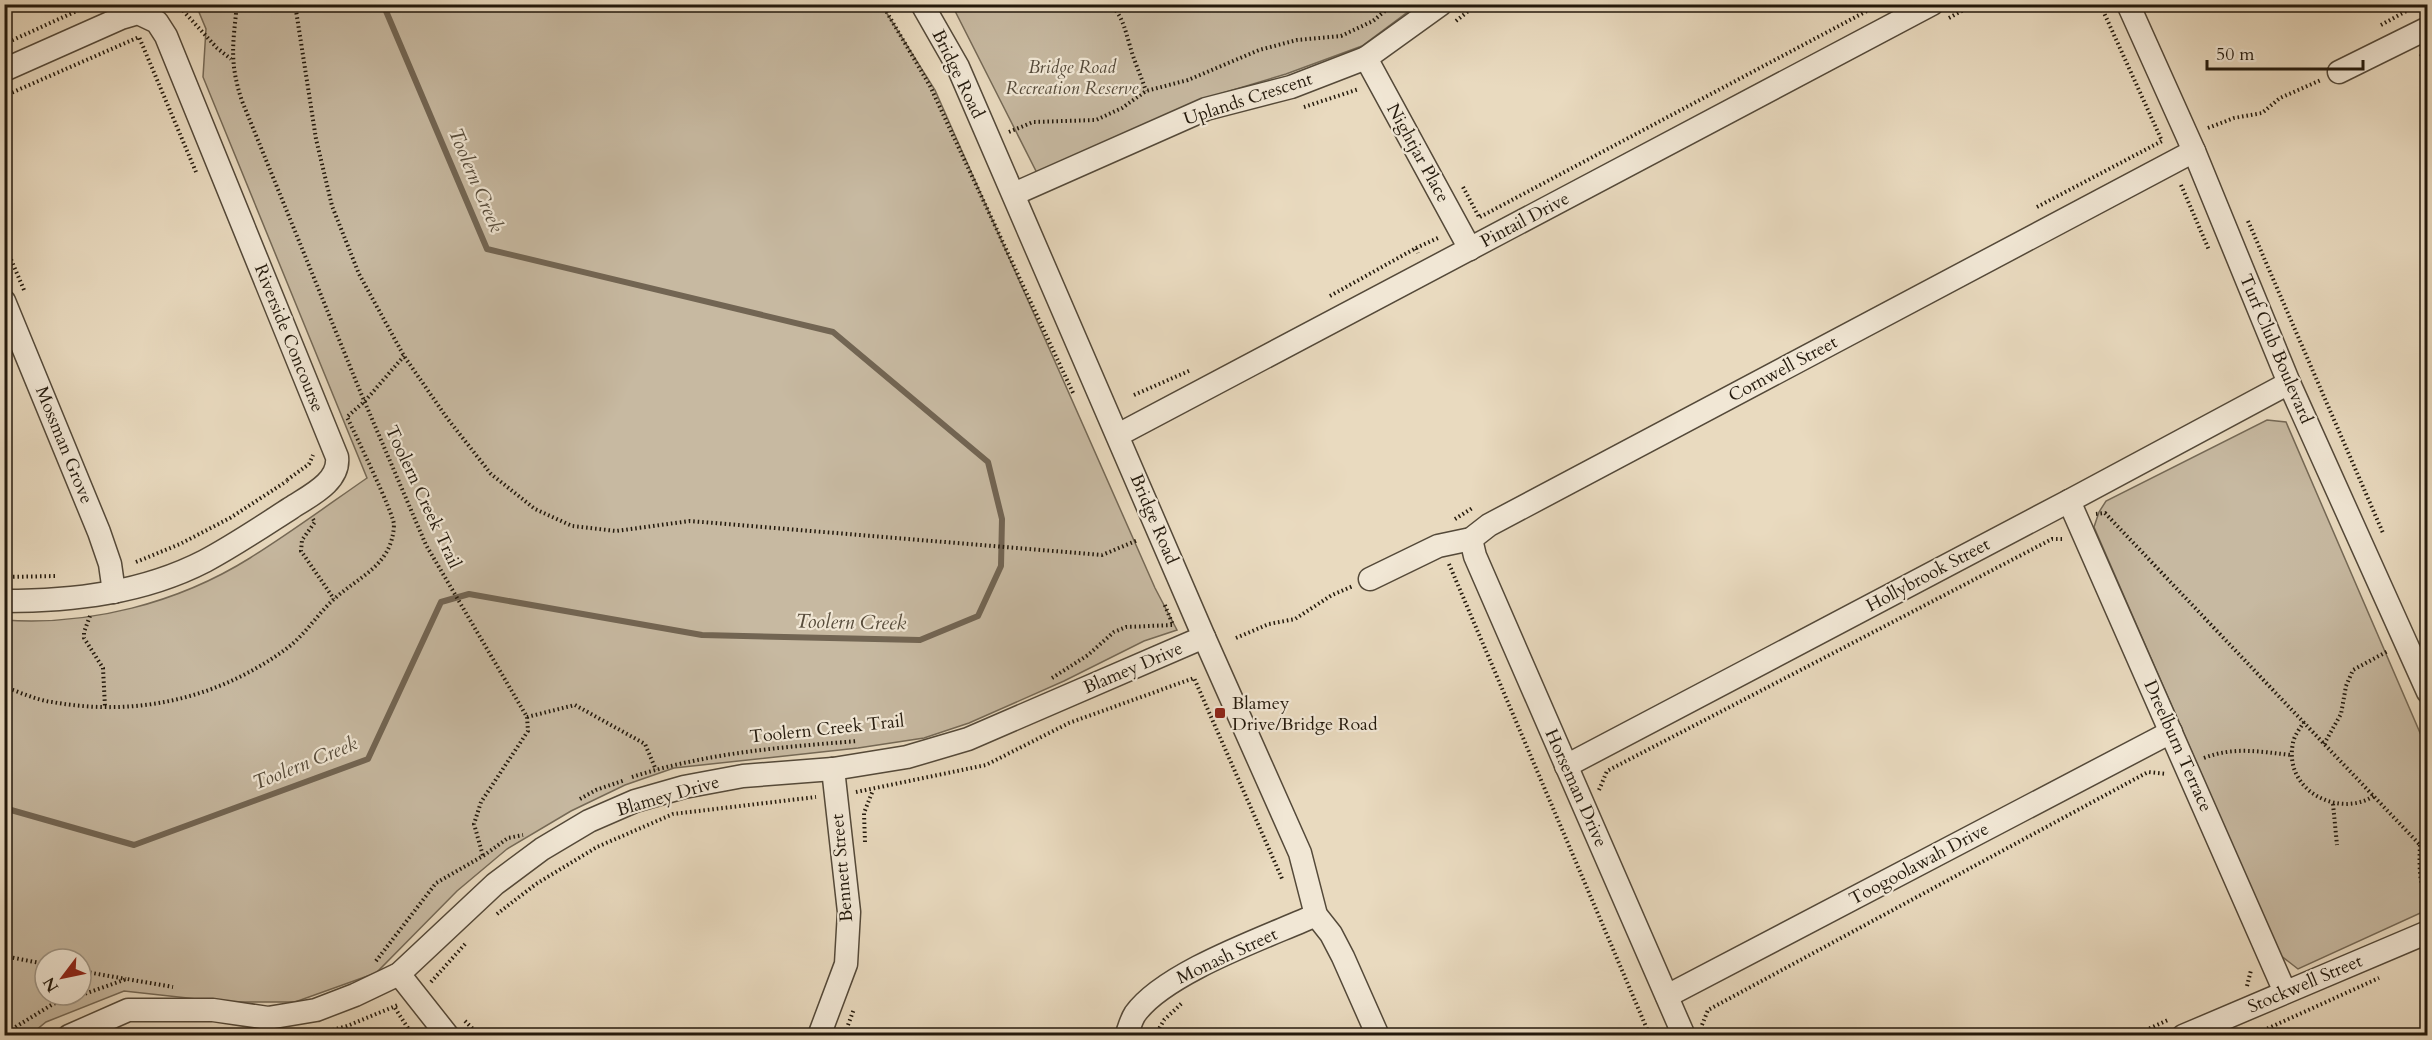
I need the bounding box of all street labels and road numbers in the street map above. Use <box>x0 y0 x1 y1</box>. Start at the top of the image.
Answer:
street label: Bridge Road <box>926 25 990 123</box>
street label: Uplands Crescent <box>1180 66 1316 132</box>
street label: Nightjar Place <box>1380 99 1456 207</box>
street label: Pintail Drive <box>1476 186 1574 254</box>
street label: Riverside Concourse <box>248 260 330 416</box>
street label: Turf Club Boulevard <box>2233 270 2319 428</box>
street label: Cornwell Street <box>1724 330 1842 408</box>
street label: Mossman Grove <box>29 383 99 507</box>
street label: Toolern Creek Trail <box>379 421 467 573</box>
street label: Bridge Road <box>1124 470 1184 568</box>
street label: Hollybrook Street <box>1862 532 1995 618</box>
street label: Blamey Drive <box>1079 636 1187 700</box>
street label: Dreelburn Terrace <box>2138 676 2218 816</box>
street label: Toolern Creek Trail <box>748 708 906 750</box>
street label: Horseman Drive <box>1539 725 1613 851</box>
street label: Blamey Drive <box>614 769 722 823</box>
street label: Bennett Street <box>825 813 859 923</box>
street label: Toogoolawah Drive <box>1845 817 1993 911</box>
street label: Monash Street <box>1172 922 1282 990</box>
street label: Stockwell Street <box>2244 949 2366 1019</box>

